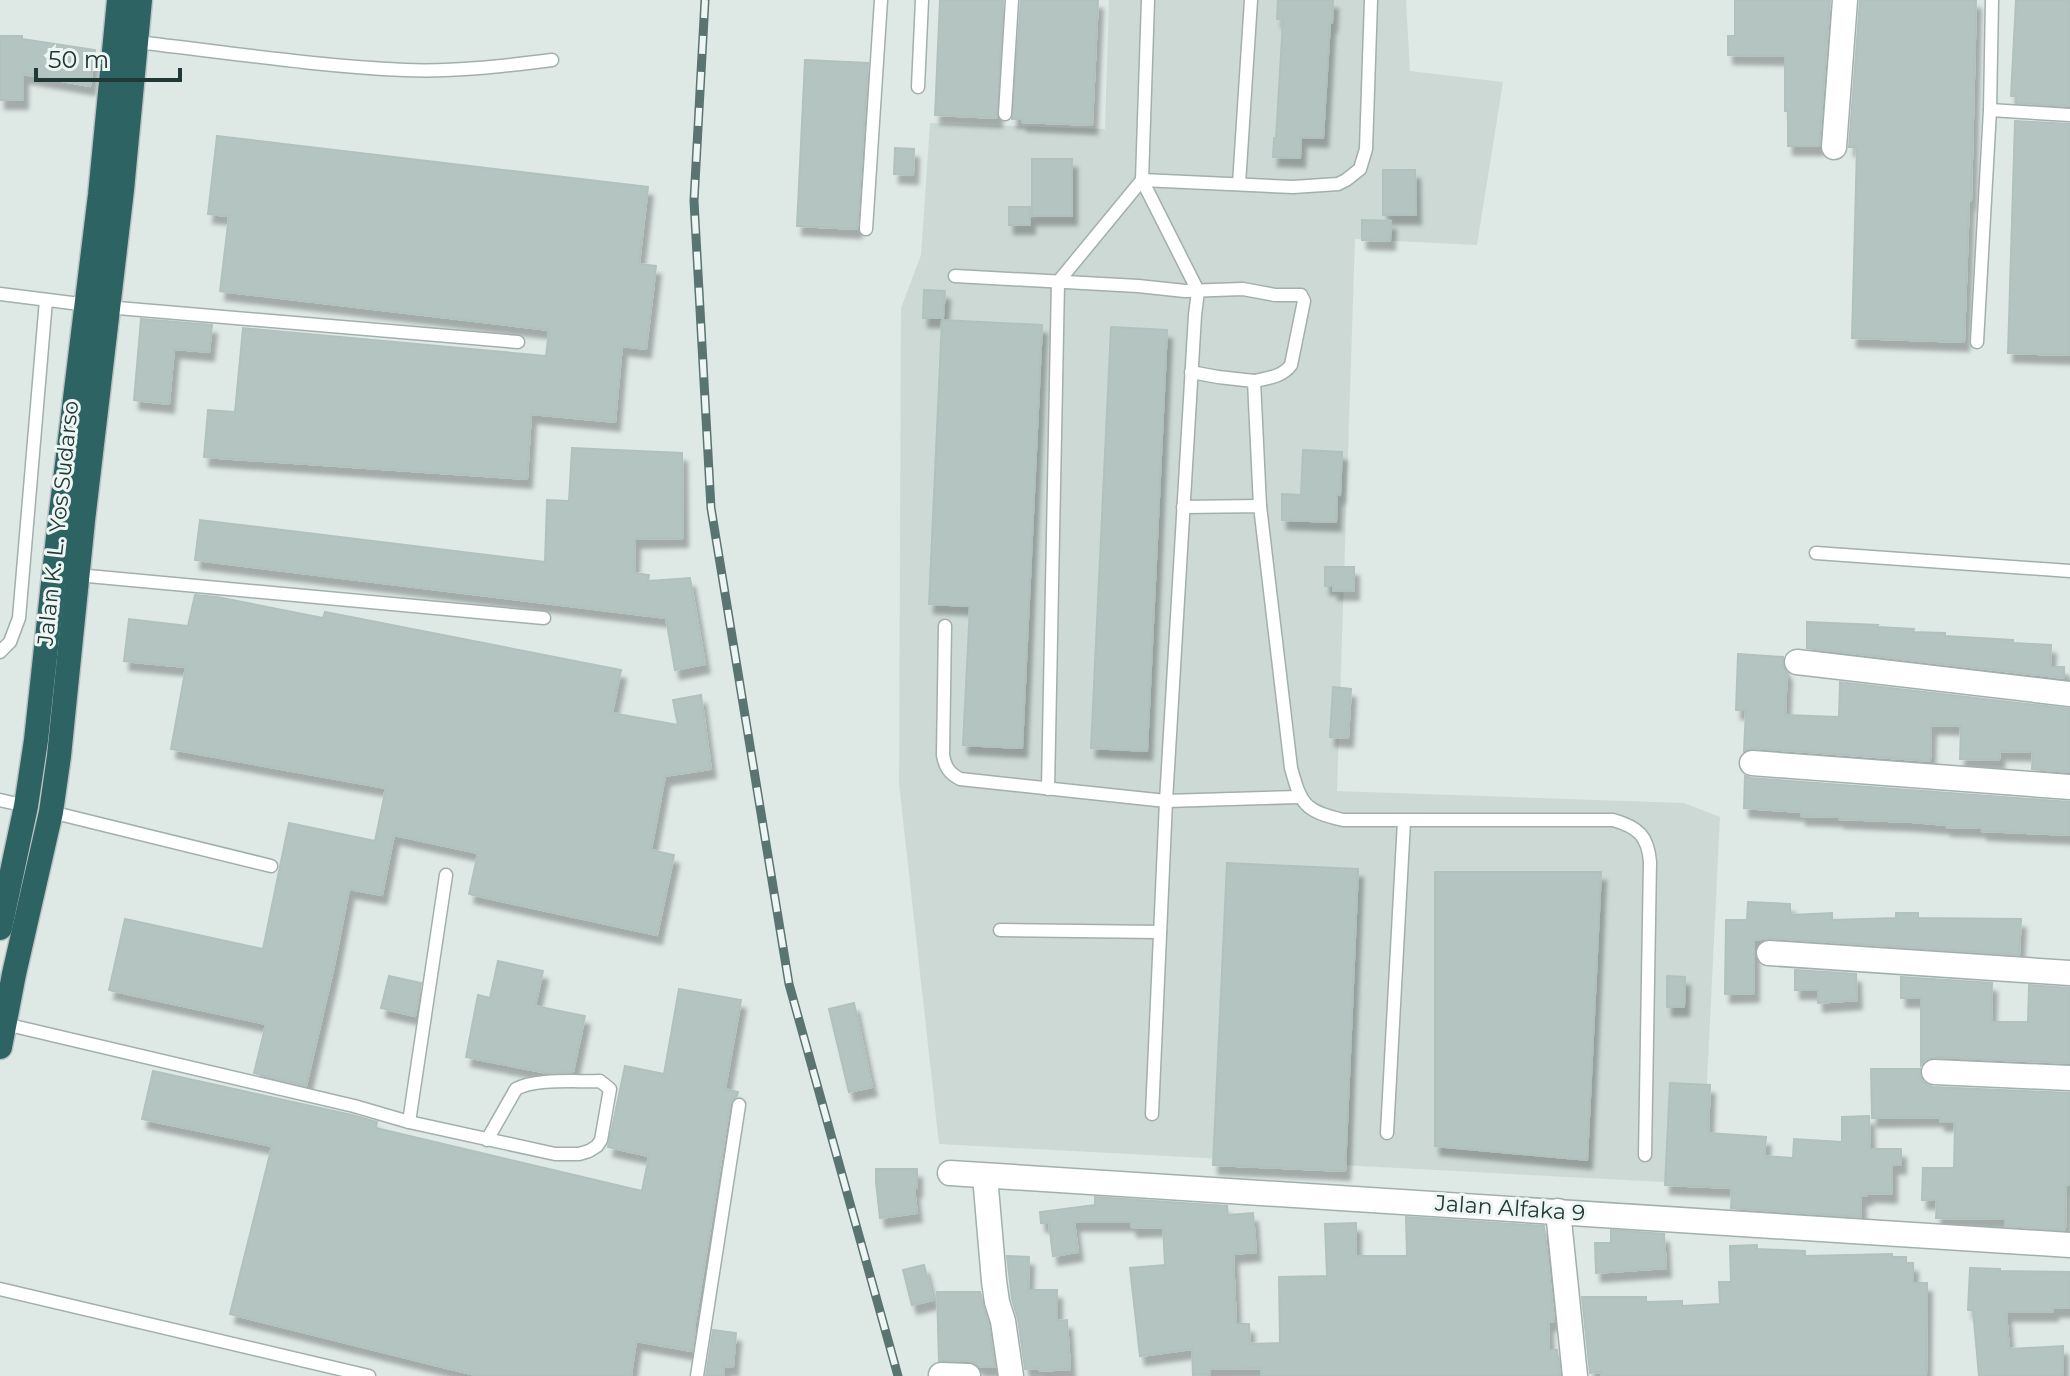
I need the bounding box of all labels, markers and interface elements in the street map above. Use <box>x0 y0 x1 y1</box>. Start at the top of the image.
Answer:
scale bar <box>36 32 180 82</box>
text: 50 m <box>48 45 109 74</box>
street label: Jalan K. L. Yos Sudarso <box>32 399 84 648</box>
street label: Jalan Alfaka 9 <box>1433 1189 1586 1227</box>

